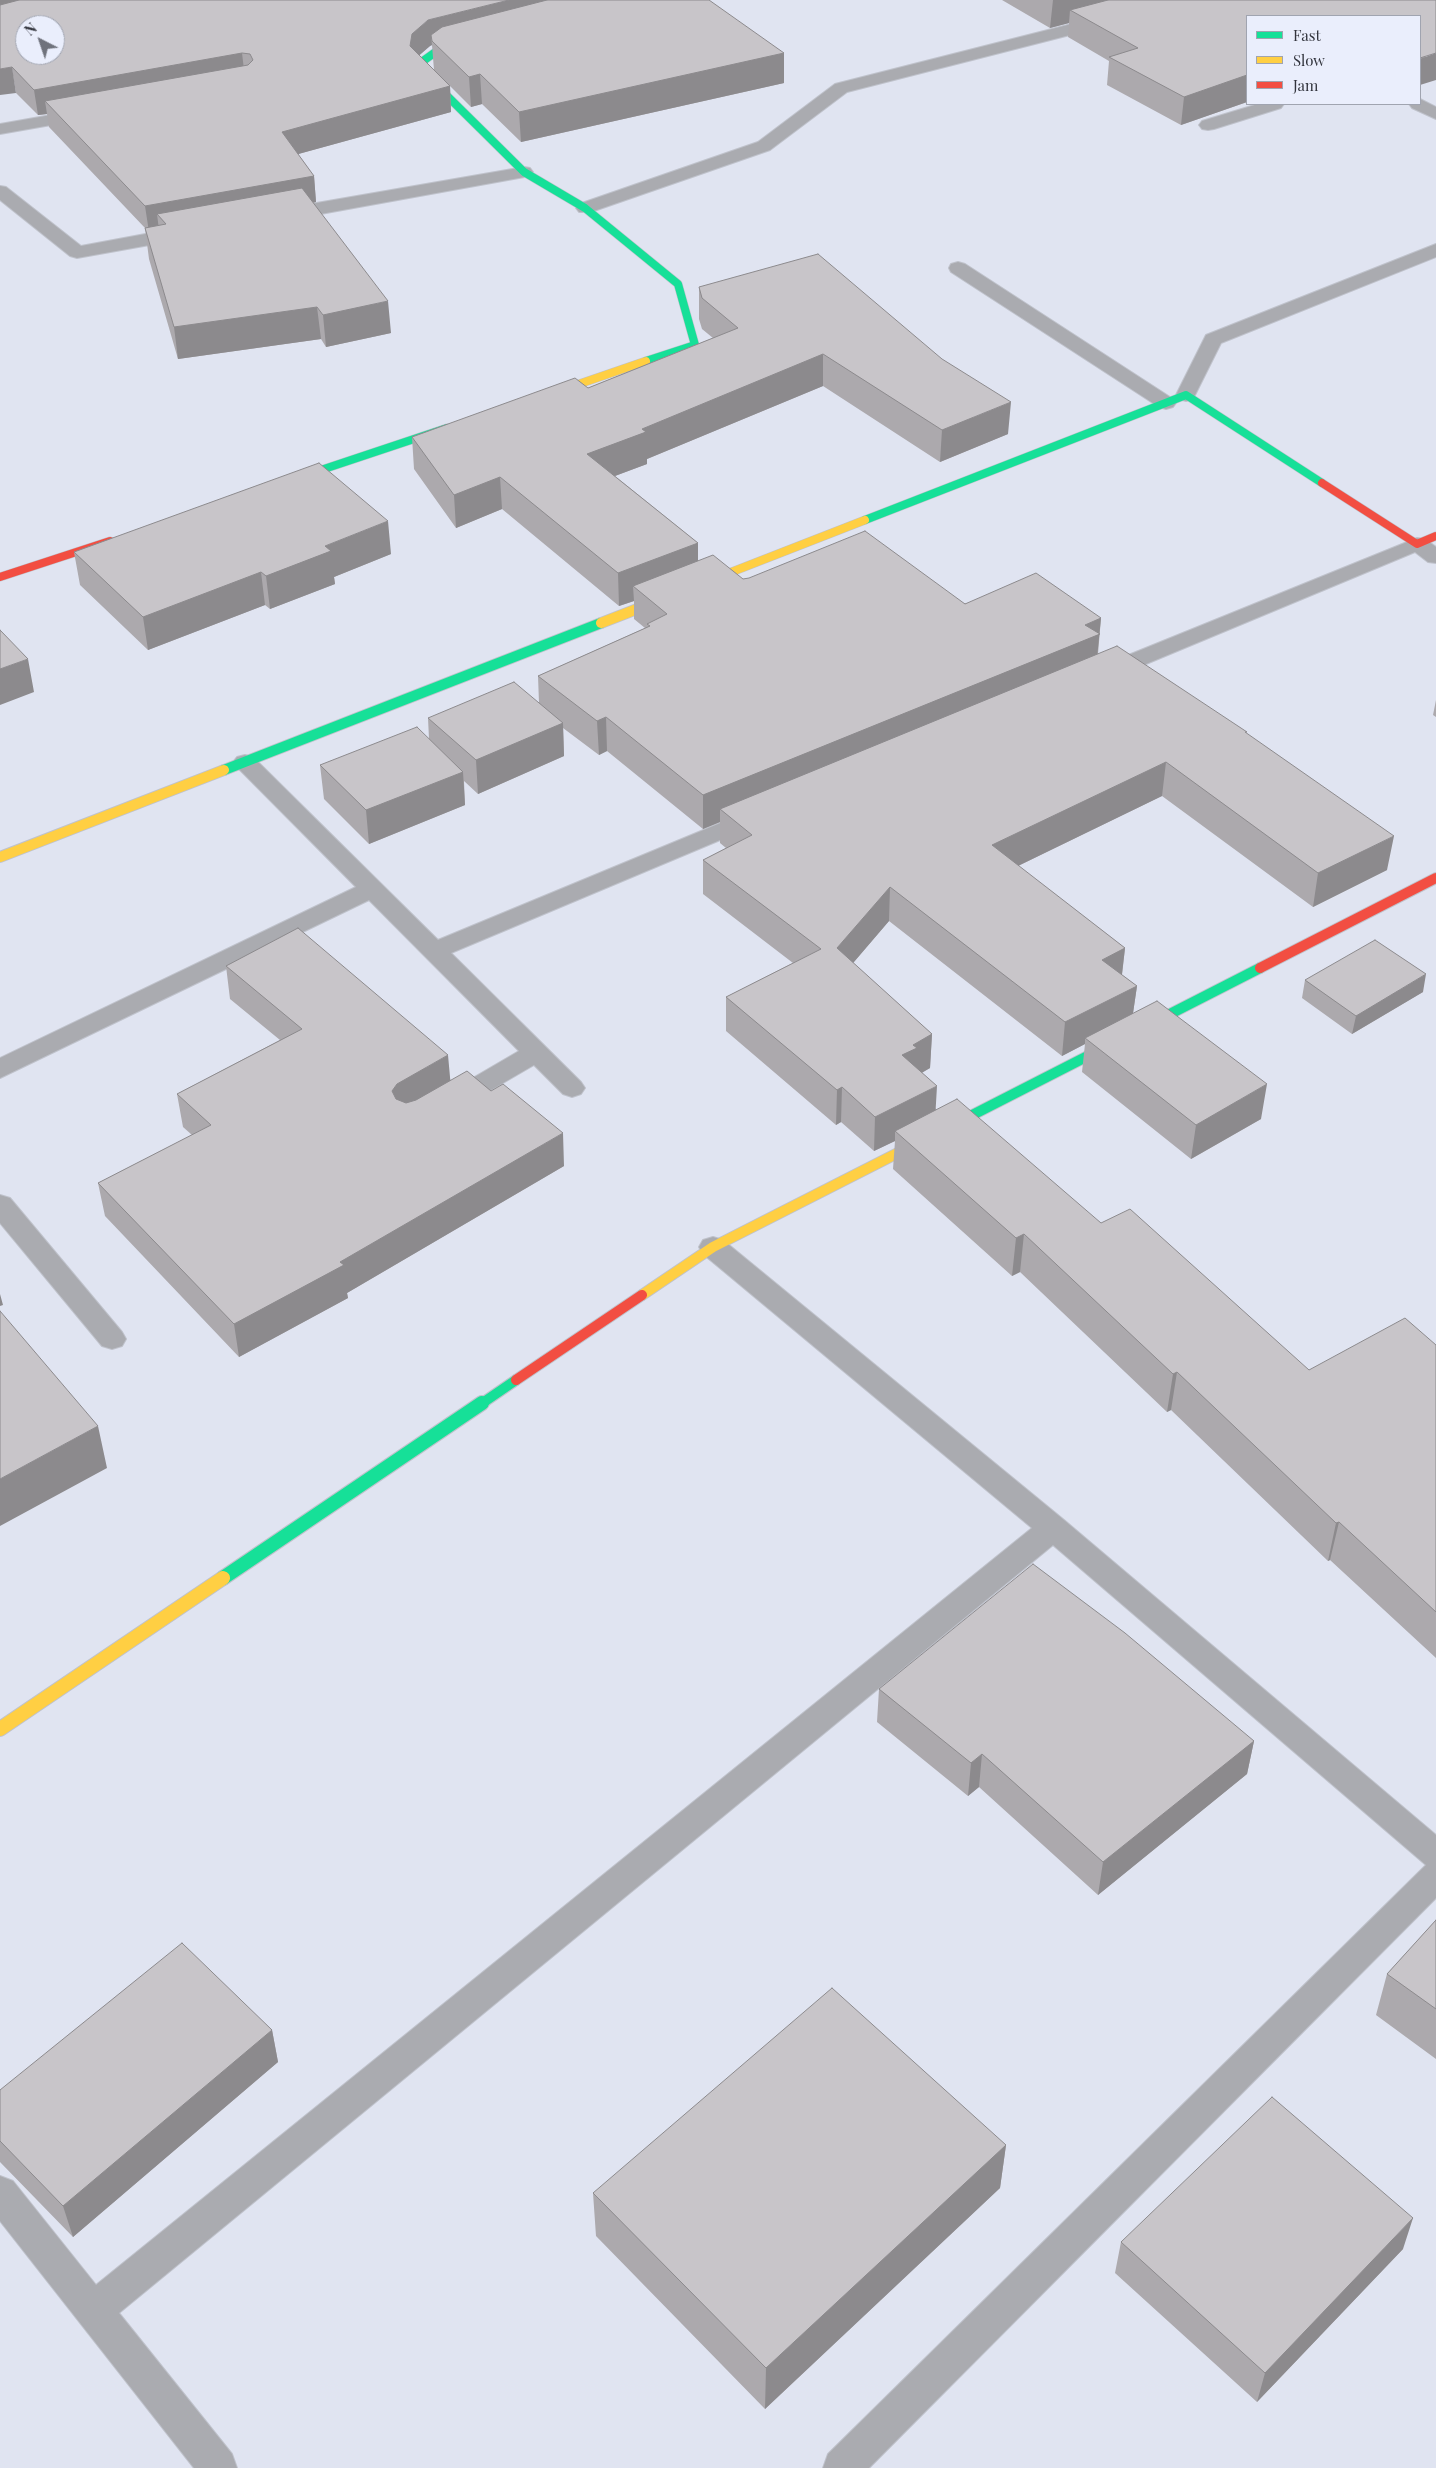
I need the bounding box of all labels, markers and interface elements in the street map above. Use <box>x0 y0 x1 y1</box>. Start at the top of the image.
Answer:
north arrow <box>15 15 65 65</box>
legend <box>1246 15 1421 105</box>
text: N <box>20 19 41 40</box>
text: Fast <box>1293 25 1321 45</box>
text: Slow <box>1293 50 1325 70</box>
text: Jam <box>1293 75 1318 95</box>

